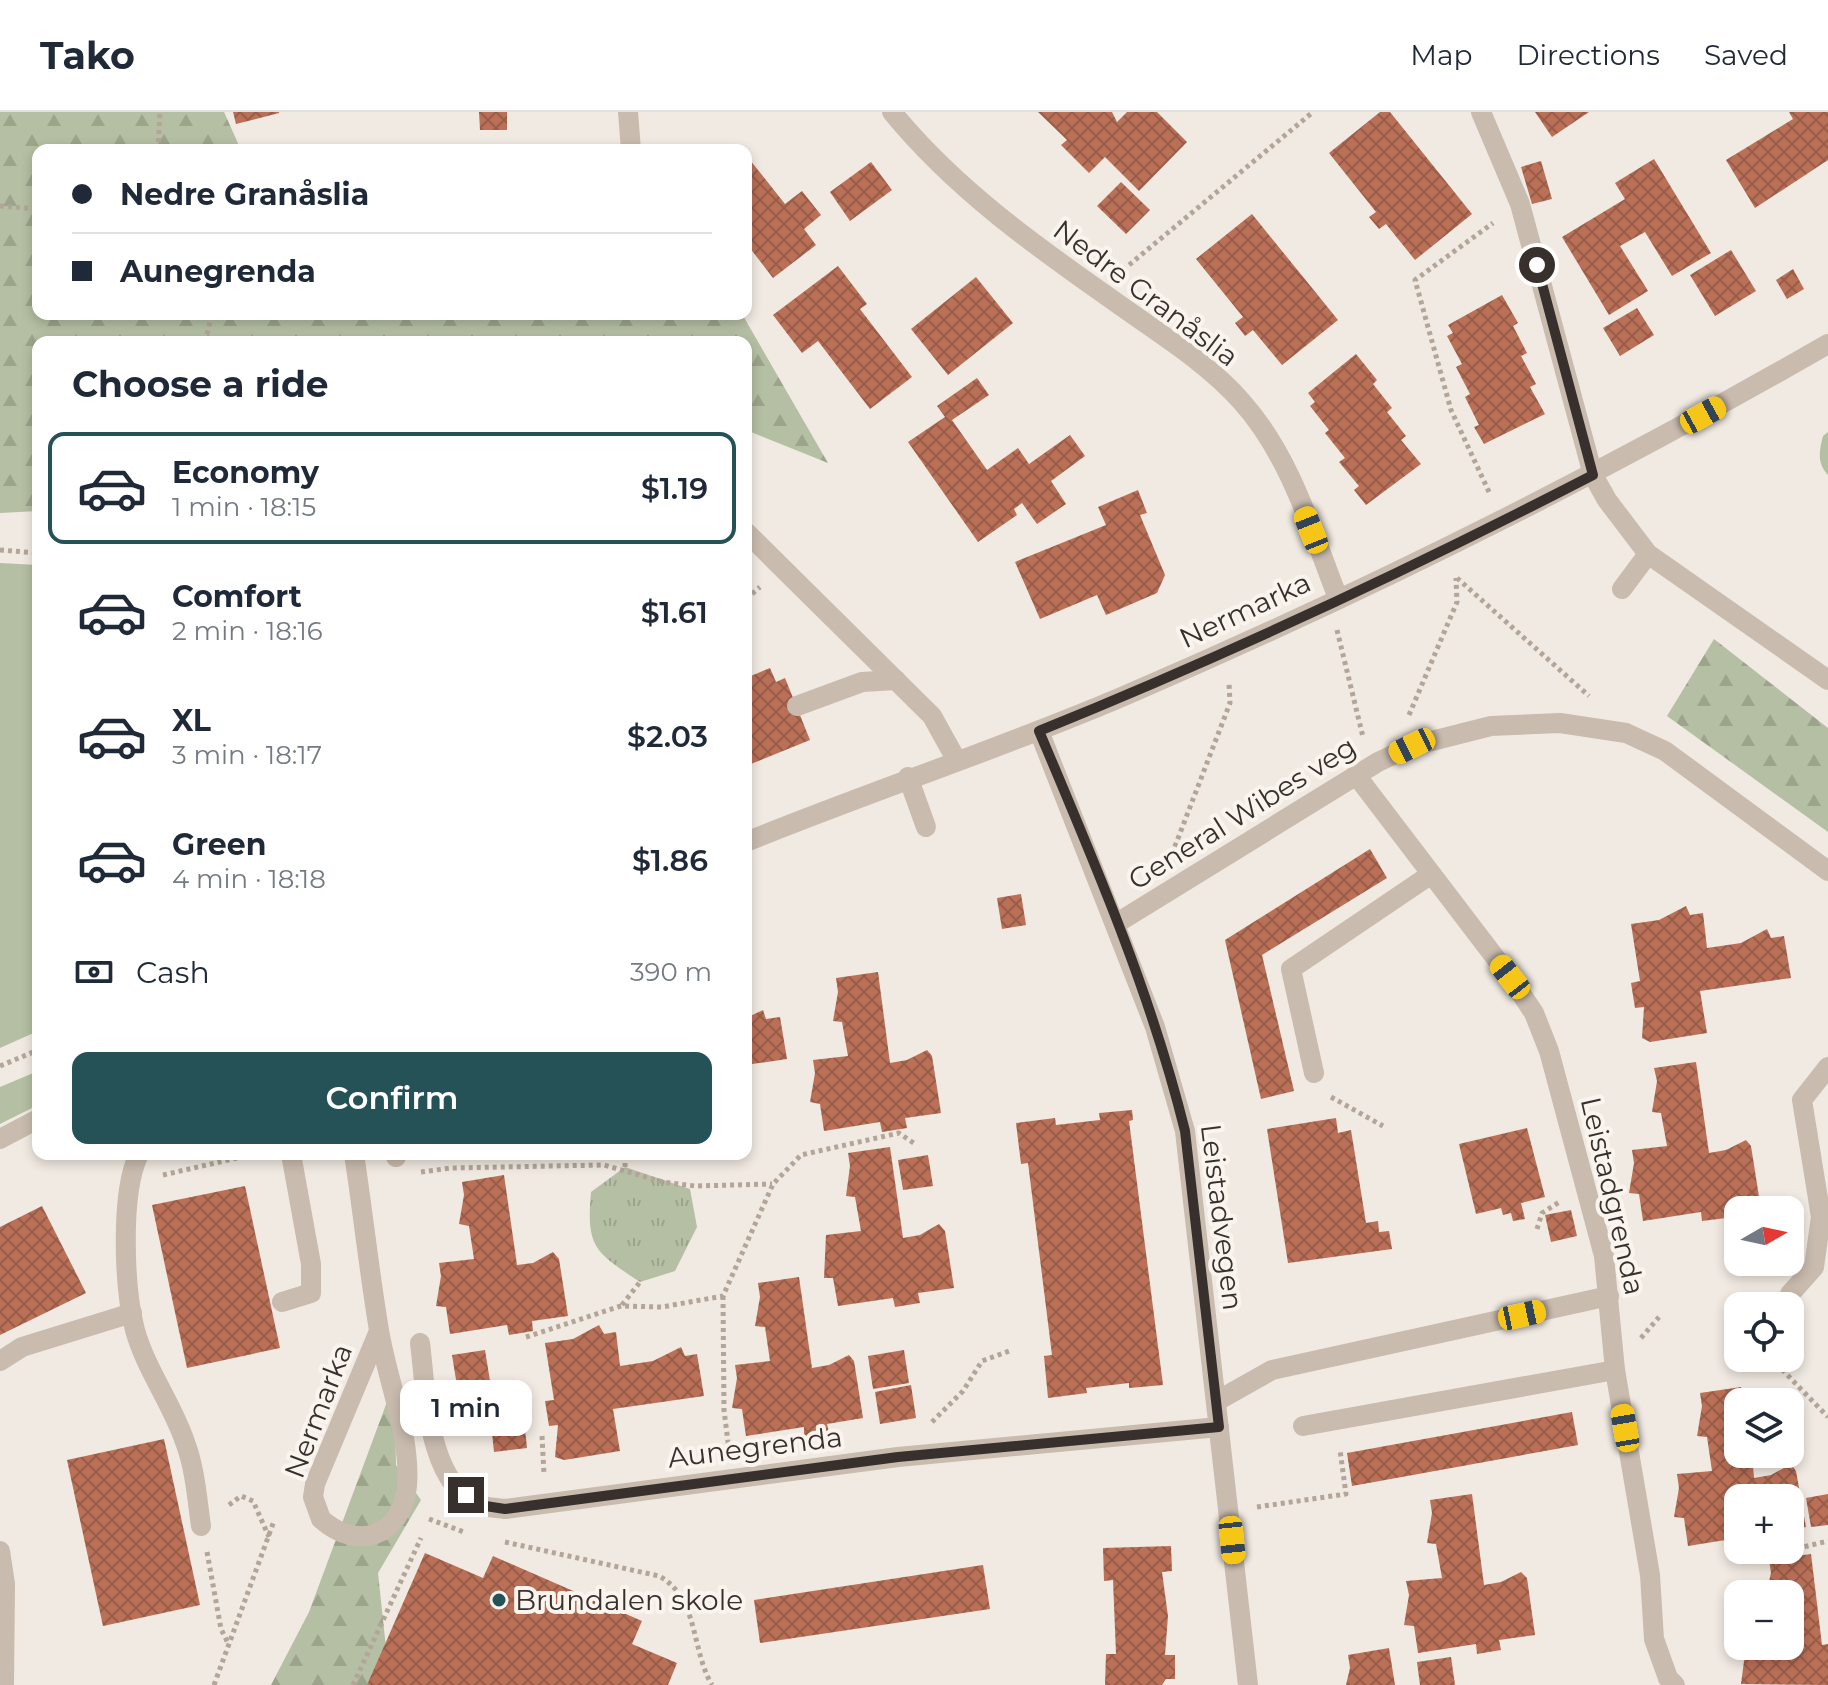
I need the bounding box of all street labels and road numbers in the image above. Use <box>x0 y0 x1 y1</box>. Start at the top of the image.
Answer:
street label: Nedre Granåslia <box>1047 212 1245 374</box>
street label: Nermarka <box>1174 565 1316 655</box>
street label: General Wibes veg <box>1122 729 1362 897</box>
street label: Leistadgrenda <box>1574 1094 1652 1298</box>
street label: Leistadvegen <box>1194 1122 1250 1312</box>
street label: Nermarka <box>277 1339 359 1483</box>
street label: Aunegrenda <box>666 1419 844 1475</box>

